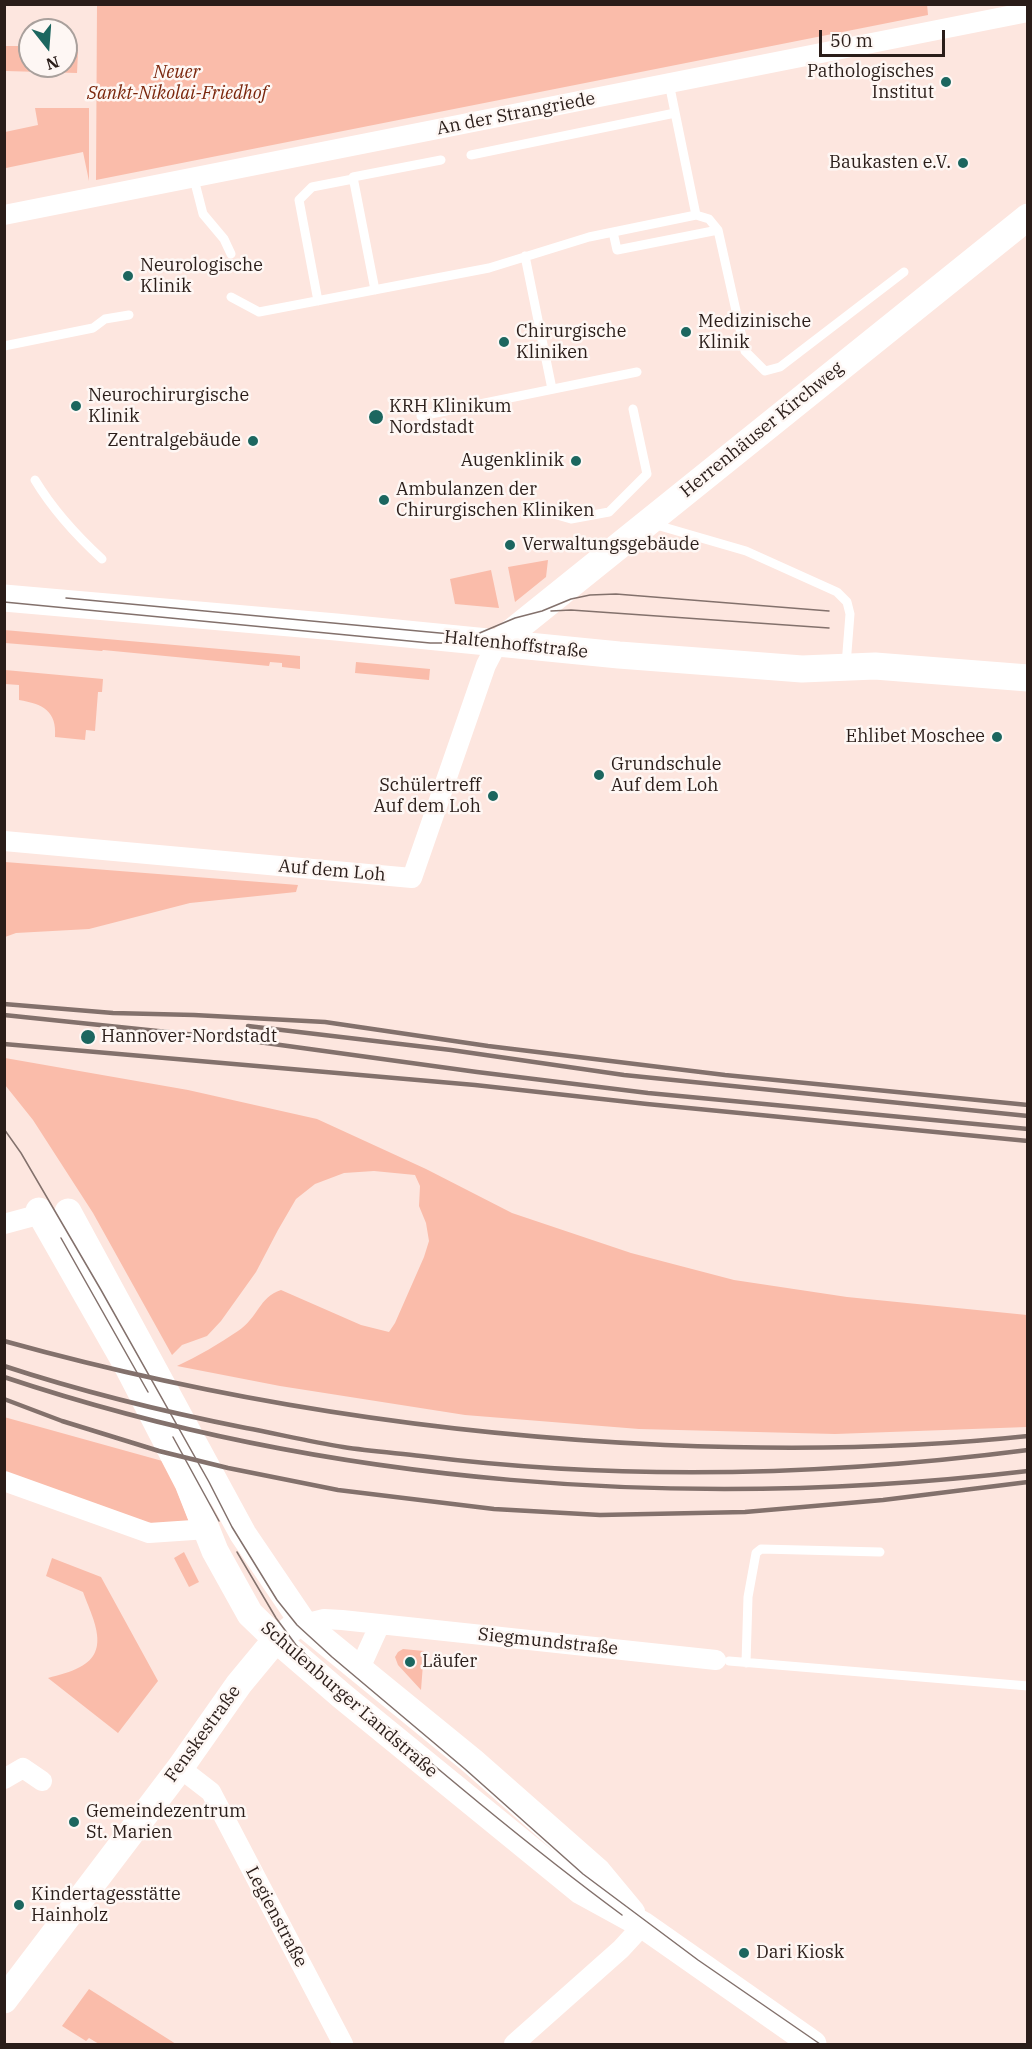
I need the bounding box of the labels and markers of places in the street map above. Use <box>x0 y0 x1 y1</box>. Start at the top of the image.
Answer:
place label: Pathologisches Institut <box>807 61 934 104</box>
marker: Pathologisches Institut <box>939 75 953 89</box>
place label: Baukasten e.V. <box>829 152 951 174</box>
marker: Baukasten e.V. <box>956 156 970 170</box>
place label: Neurologische Klinik <box>140 255 263 298</box>
marker: Neurologische Klinik <box>121 269 135 283</box>
place label: Medizinische Klinik <box>698 311 811 354</box>
place label: Chirurgische Kliniken <box>516 321 626 364</box>
marker: Medizinische Klinik <box>679 325 693 339</box>
marker: Chirurgische Kliniken <box>497 335 511 349</box>
place label: Neurochirurgische Klinik <box>88 385 249 428</box>
place label: KRH Klinikum Nordstadt <box>389 396 512 438</box>
marker: Neurochirurgische Klinik <box>69 399 83 413</box>
marker: KRH Klinikum Nordstadt <box>367 408 385 426</box>
place label: Zentralgebäude <box>107 430 241 452</box>
marker: Zentralgebäude <box>246 434 260 448</box>
place label: Augenklinik <box>461 450 564 472</box>
marker: Augenklinik <box>569 454 583 468</box>
place label: Ambulanzen der Chirurgischen Kliniken <box>396 479 594 522</box>
marker: Ambulanzen der Chirurgischen Kliniken <box>377 493 391 507</box>
place label: Verwaltungsgebäude <box>522 534 699 556</box>
marker: Verwaltungsgebäude <box>503 538 517 552</box>
place label: Ehlibet Moschee <box>846 726 985 748</box>
marker: Ehlibet Moschee <box>990 730 1004 744</box>
place label: Grundschule Auf dem Loh <box>611 754 721 796</box>
marker: Grundschule Auf dem Loh <box>592 768 606 782</box>
place label: Schülertreff Auf dem Loh <box>374 775 481 818</box>
marker: Schülertreff Auf dem Loh <box>486 789 500 803</box>
place label: Hannover-Nordstadt <box>101 1026 277 1048</box>
marker: Hannover-Nordstadt <box>79 1028 97 1046</box>
place label: Läufer <box>422 1651 477 1673</box>
marker: Läufer <box>403 1655 417 1669</box>
place label: Gemeindezentrum St. Marien <box>86 1801 246 1844</box>
marker: Gemeindezentrum St. Marien <box>67 1815 81 1829</box>
place label: Kindertagesstätte Hainholz <box>31 1884 181 1926</box>
marker: Kindertagesstätte Hainholz <box>12 1898 26 1912</box>
place label: Dari Kiosk <box>756 1942 844 1964</box>
marker: Dari Kiosk <box>737 1946 751 1960</box>

